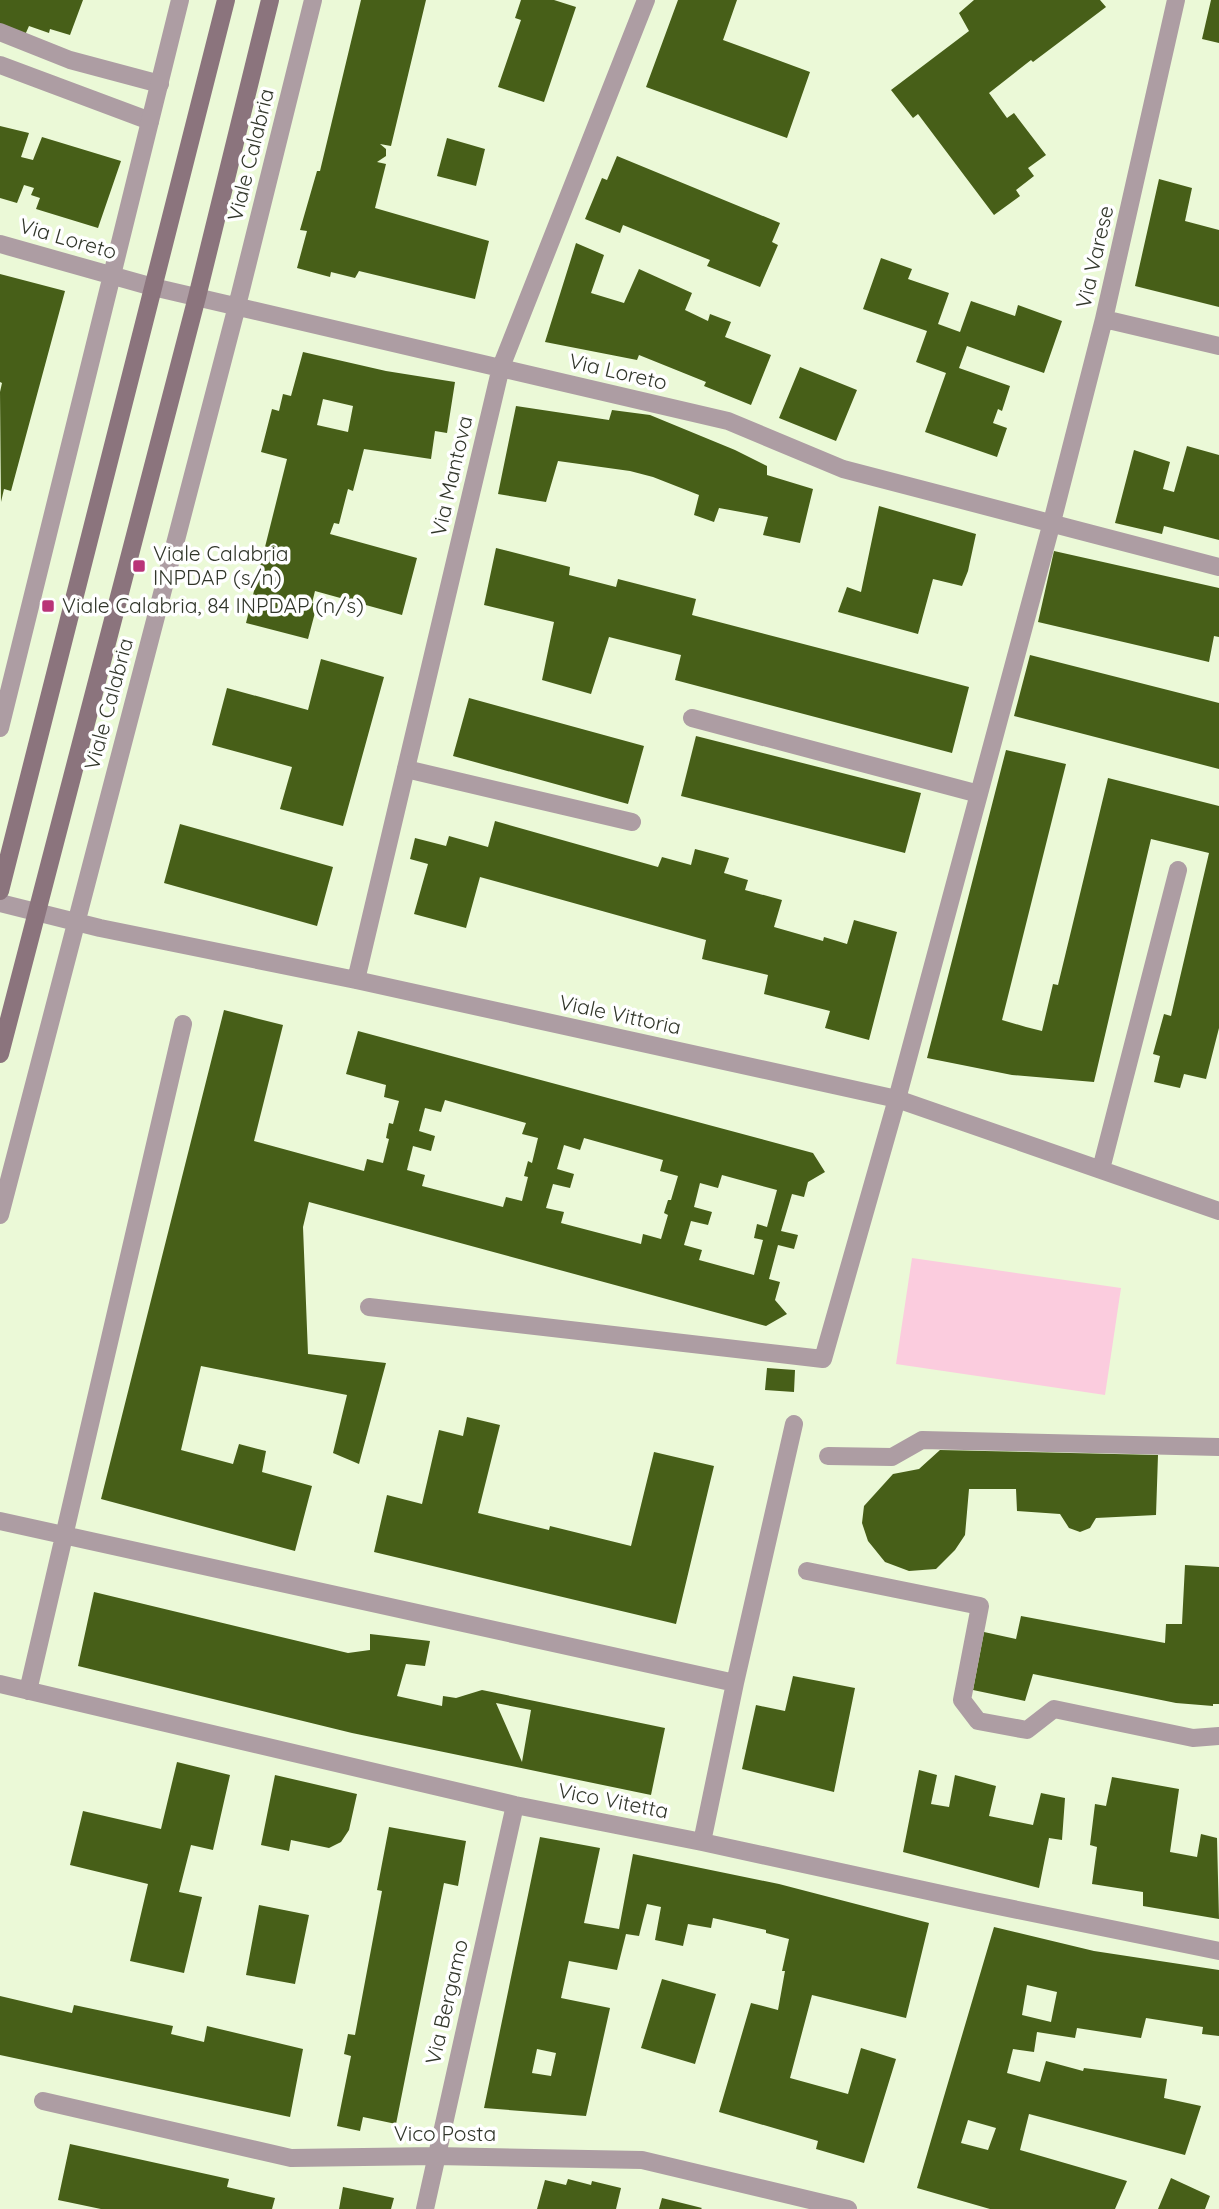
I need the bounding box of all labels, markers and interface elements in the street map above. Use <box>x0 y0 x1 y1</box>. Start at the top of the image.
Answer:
street label: Viale Calabria <box>221 86 279 224</box>
street label: Via Varese <box>1070 203 1118 311</box>
street label: Via Loreto <box>17 212 120 264</box>
street label: Via Loreto <box>567 347 670 395</box>
street label: Via Mantova <box>425 413 477 538</box>
place label: Viale Calabria INPDAP (s/n) <box>153 540 288 590</box>
marker: Viale Calabria INPDAP (s/n) <box>131 558 147 574</box>
place label: Viale Calabria, 84 INPDAP (n/s) <box>62 592 364 618</box>
marker: Viale Calabria, 84 INPDAP (n/s) <box>40 598 56 614</box>
street label: Viale Calabria <box>78 635 138 773</box>
street label: Viale Vittoria <box>557 988 684 1040</box>
street label: Vico Vitetta <box>556 1777 671 1823</box>
street label: Via Bergamo <box>419 1937 473 2067</box>
street label: Vico Posta <box>394 2120 496 2146</box>

